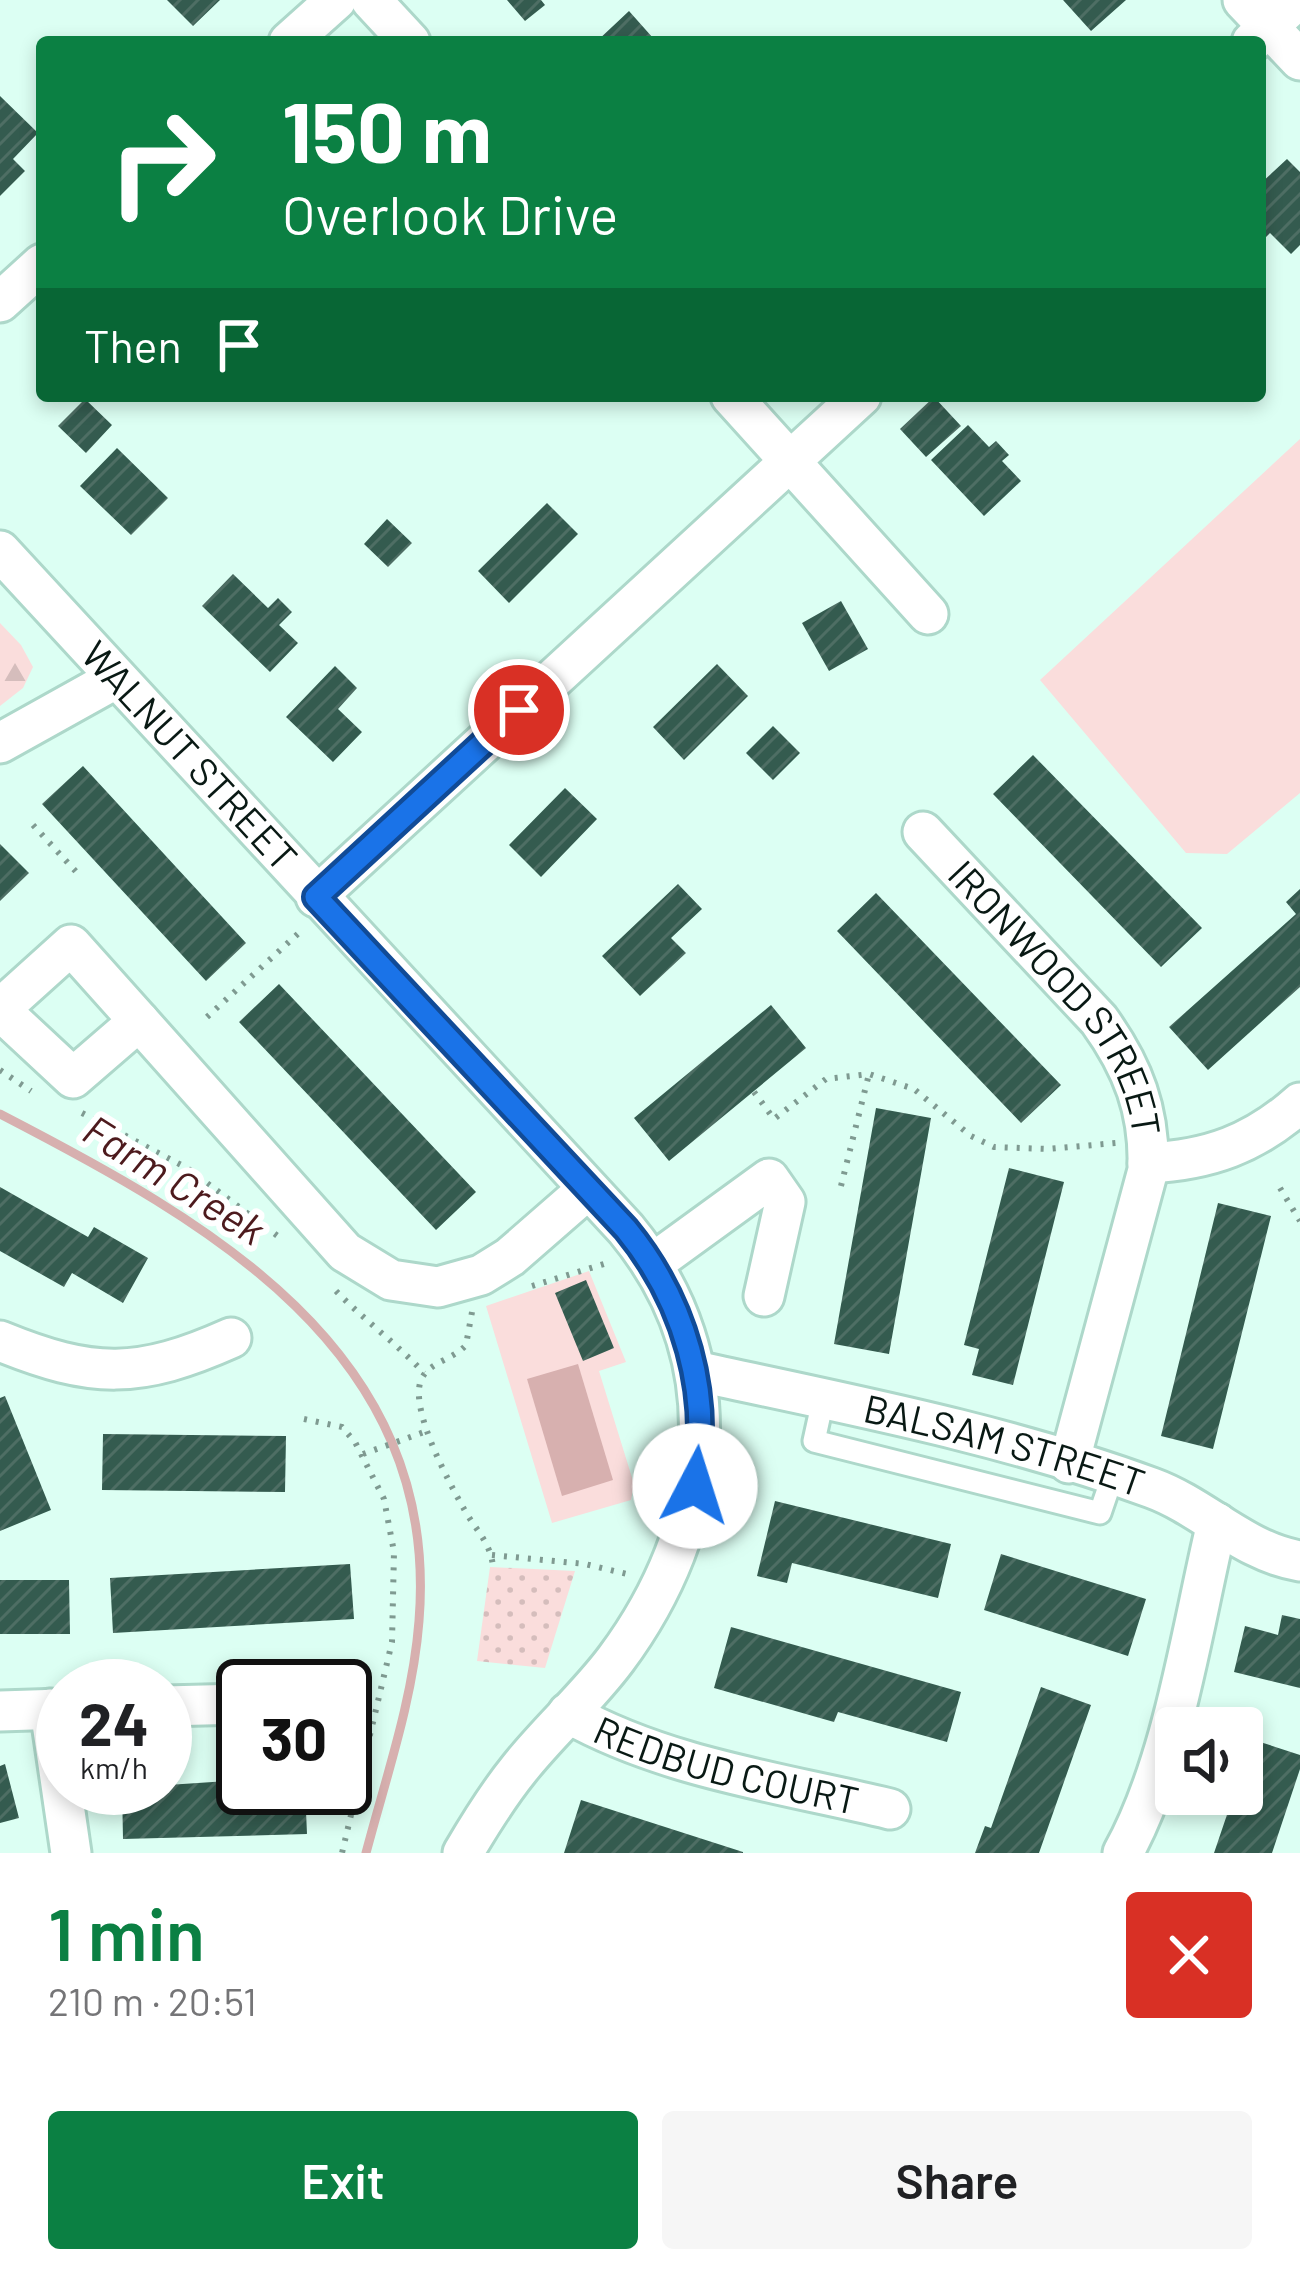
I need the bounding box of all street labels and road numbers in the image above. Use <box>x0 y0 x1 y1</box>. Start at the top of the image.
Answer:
street label: WALNUT STREET <box>73 630 308 880</box>
street label: IRONWOOD STREET <box>940 850 1172 1139</box>
street label: BALSAM STREET <box>860 1383 1151 1505</box>
street label: REDBUD COURT <box>587 1705 863 1823</box>

